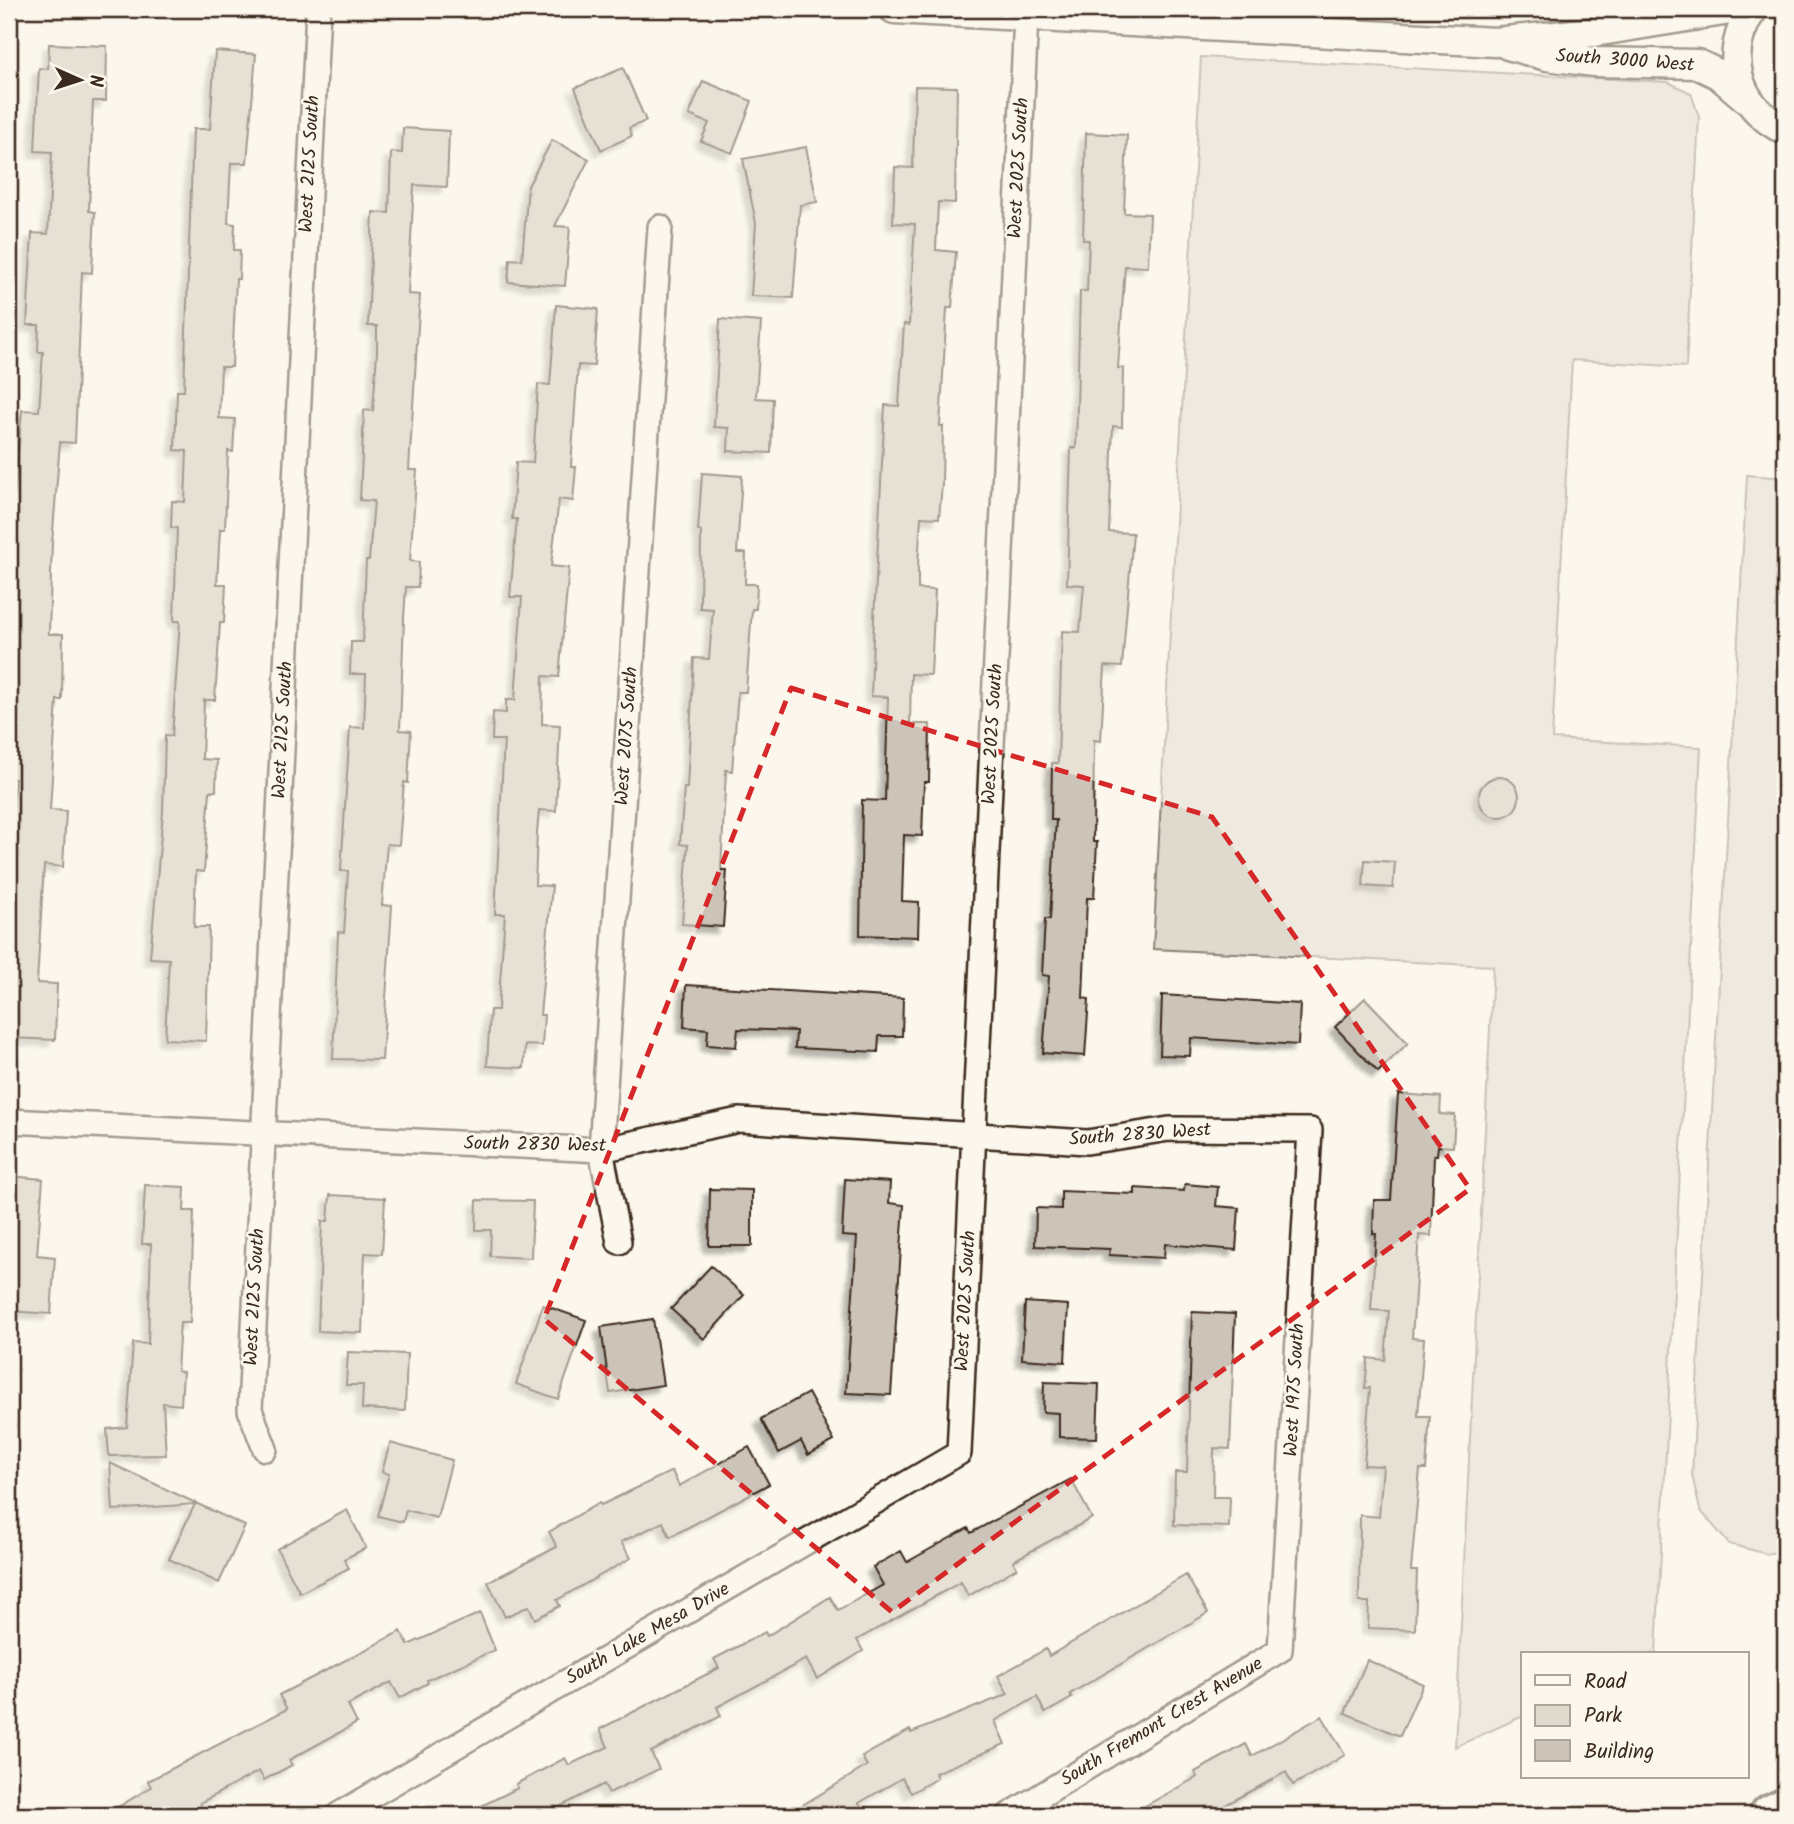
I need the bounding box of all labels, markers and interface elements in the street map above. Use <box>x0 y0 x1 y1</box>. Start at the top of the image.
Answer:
street label: South 3000 West <box>1555 41 1696 81</box>
north arrow <box>46 46 116 116</box>
text: N <box>80 74 110 88</box>
street label: West 2125 South <box>291 94 329 234</box>
street label: West 2025 South <box>1000 97 1038 239</box>
street label: West 2125 South <box>264 660 302 800</box>
street label: West 2025 South <box>974 663 1012 805</box>
street label: West 2075 South <box>607 666 647 806</box>
street label: South 2830 West <box>1068 1115 1213 1155</box>
street label: South 2830 West <box>464 1129 607 1161</box>
street label: West 2125 South <box>236 1227 274 1367</box>
street label: West 2025 South <box>947 1230 985 1372</box>
street label: West 1975 South <box>1277 1322 1313 1458</box>
street label: South Lake Mesa Drive <box>560 1574 736 1693</box>
street label: South Fremont Crest Avenue <box>1055 1649 1269 1795</box>
legend <box>1521 1652 1748 1778</box>
text: Road <box>1584 1666 1627 1699</box>
text: Park <box>1584 1700 1622 1733</box>
text: Building <box>1584 1736 1654 1769</box>

